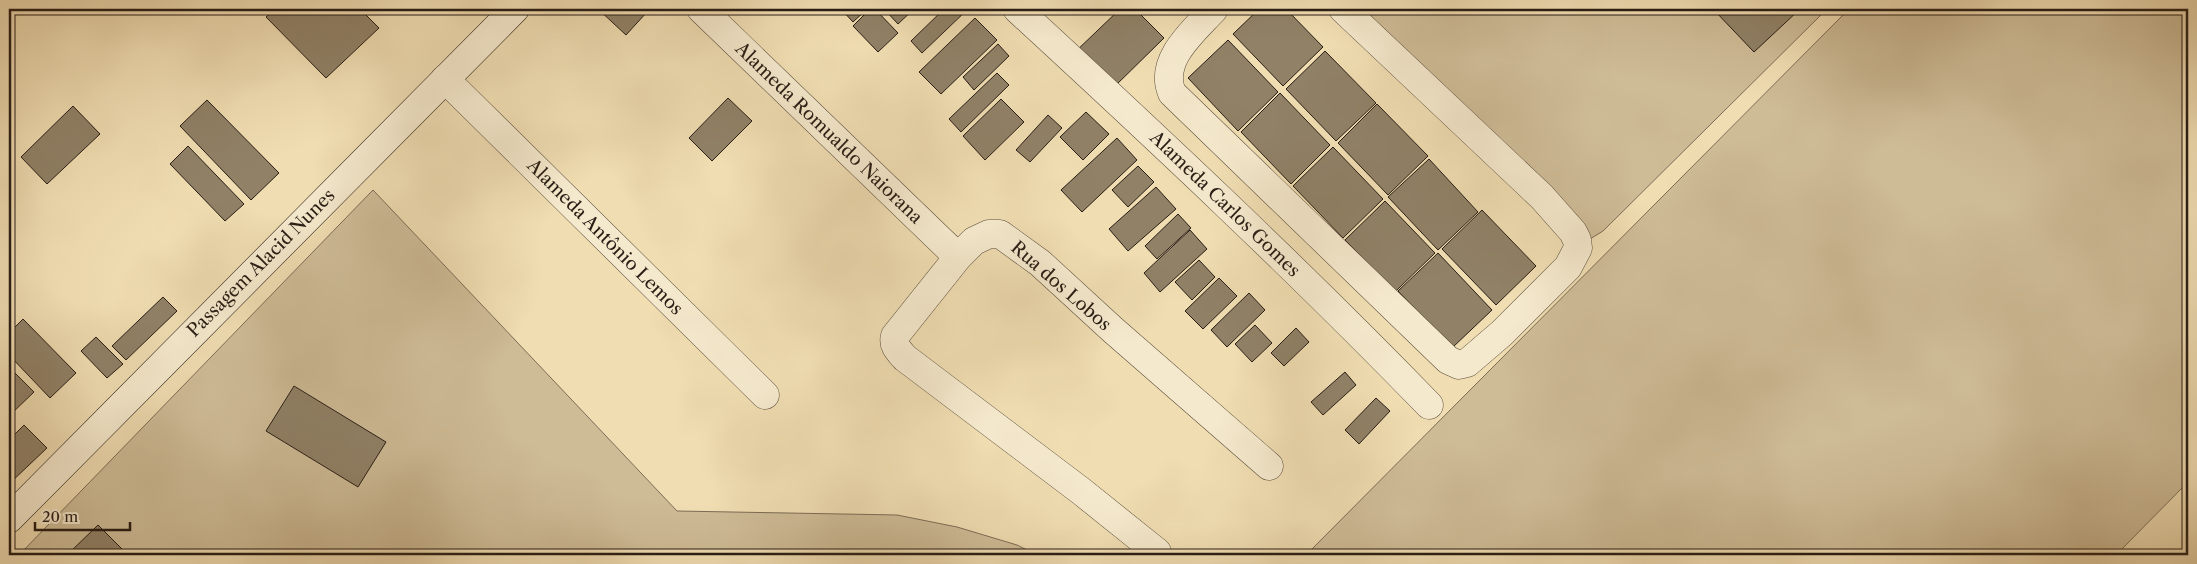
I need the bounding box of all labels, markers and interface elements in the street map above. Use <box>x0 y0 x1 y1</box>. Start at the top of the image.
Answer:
street label: Alameda Romualdo Naiorana <box>730 37 928 229</box>
street label: Alameda Carlos Gomes <box>1145 126 1305 281</box>
street label: Alameda Antônio Lemos <box>522 154 688 320</box>
street label: Passagem Alacid Nunes <box>182 184 340 342</box>
street label: Rua dos Lobos <box>1006 237 1116 335</box>
scale bar <box>35 499 130 531</box>
text: 20 m <box>42 507 78 526</box>

